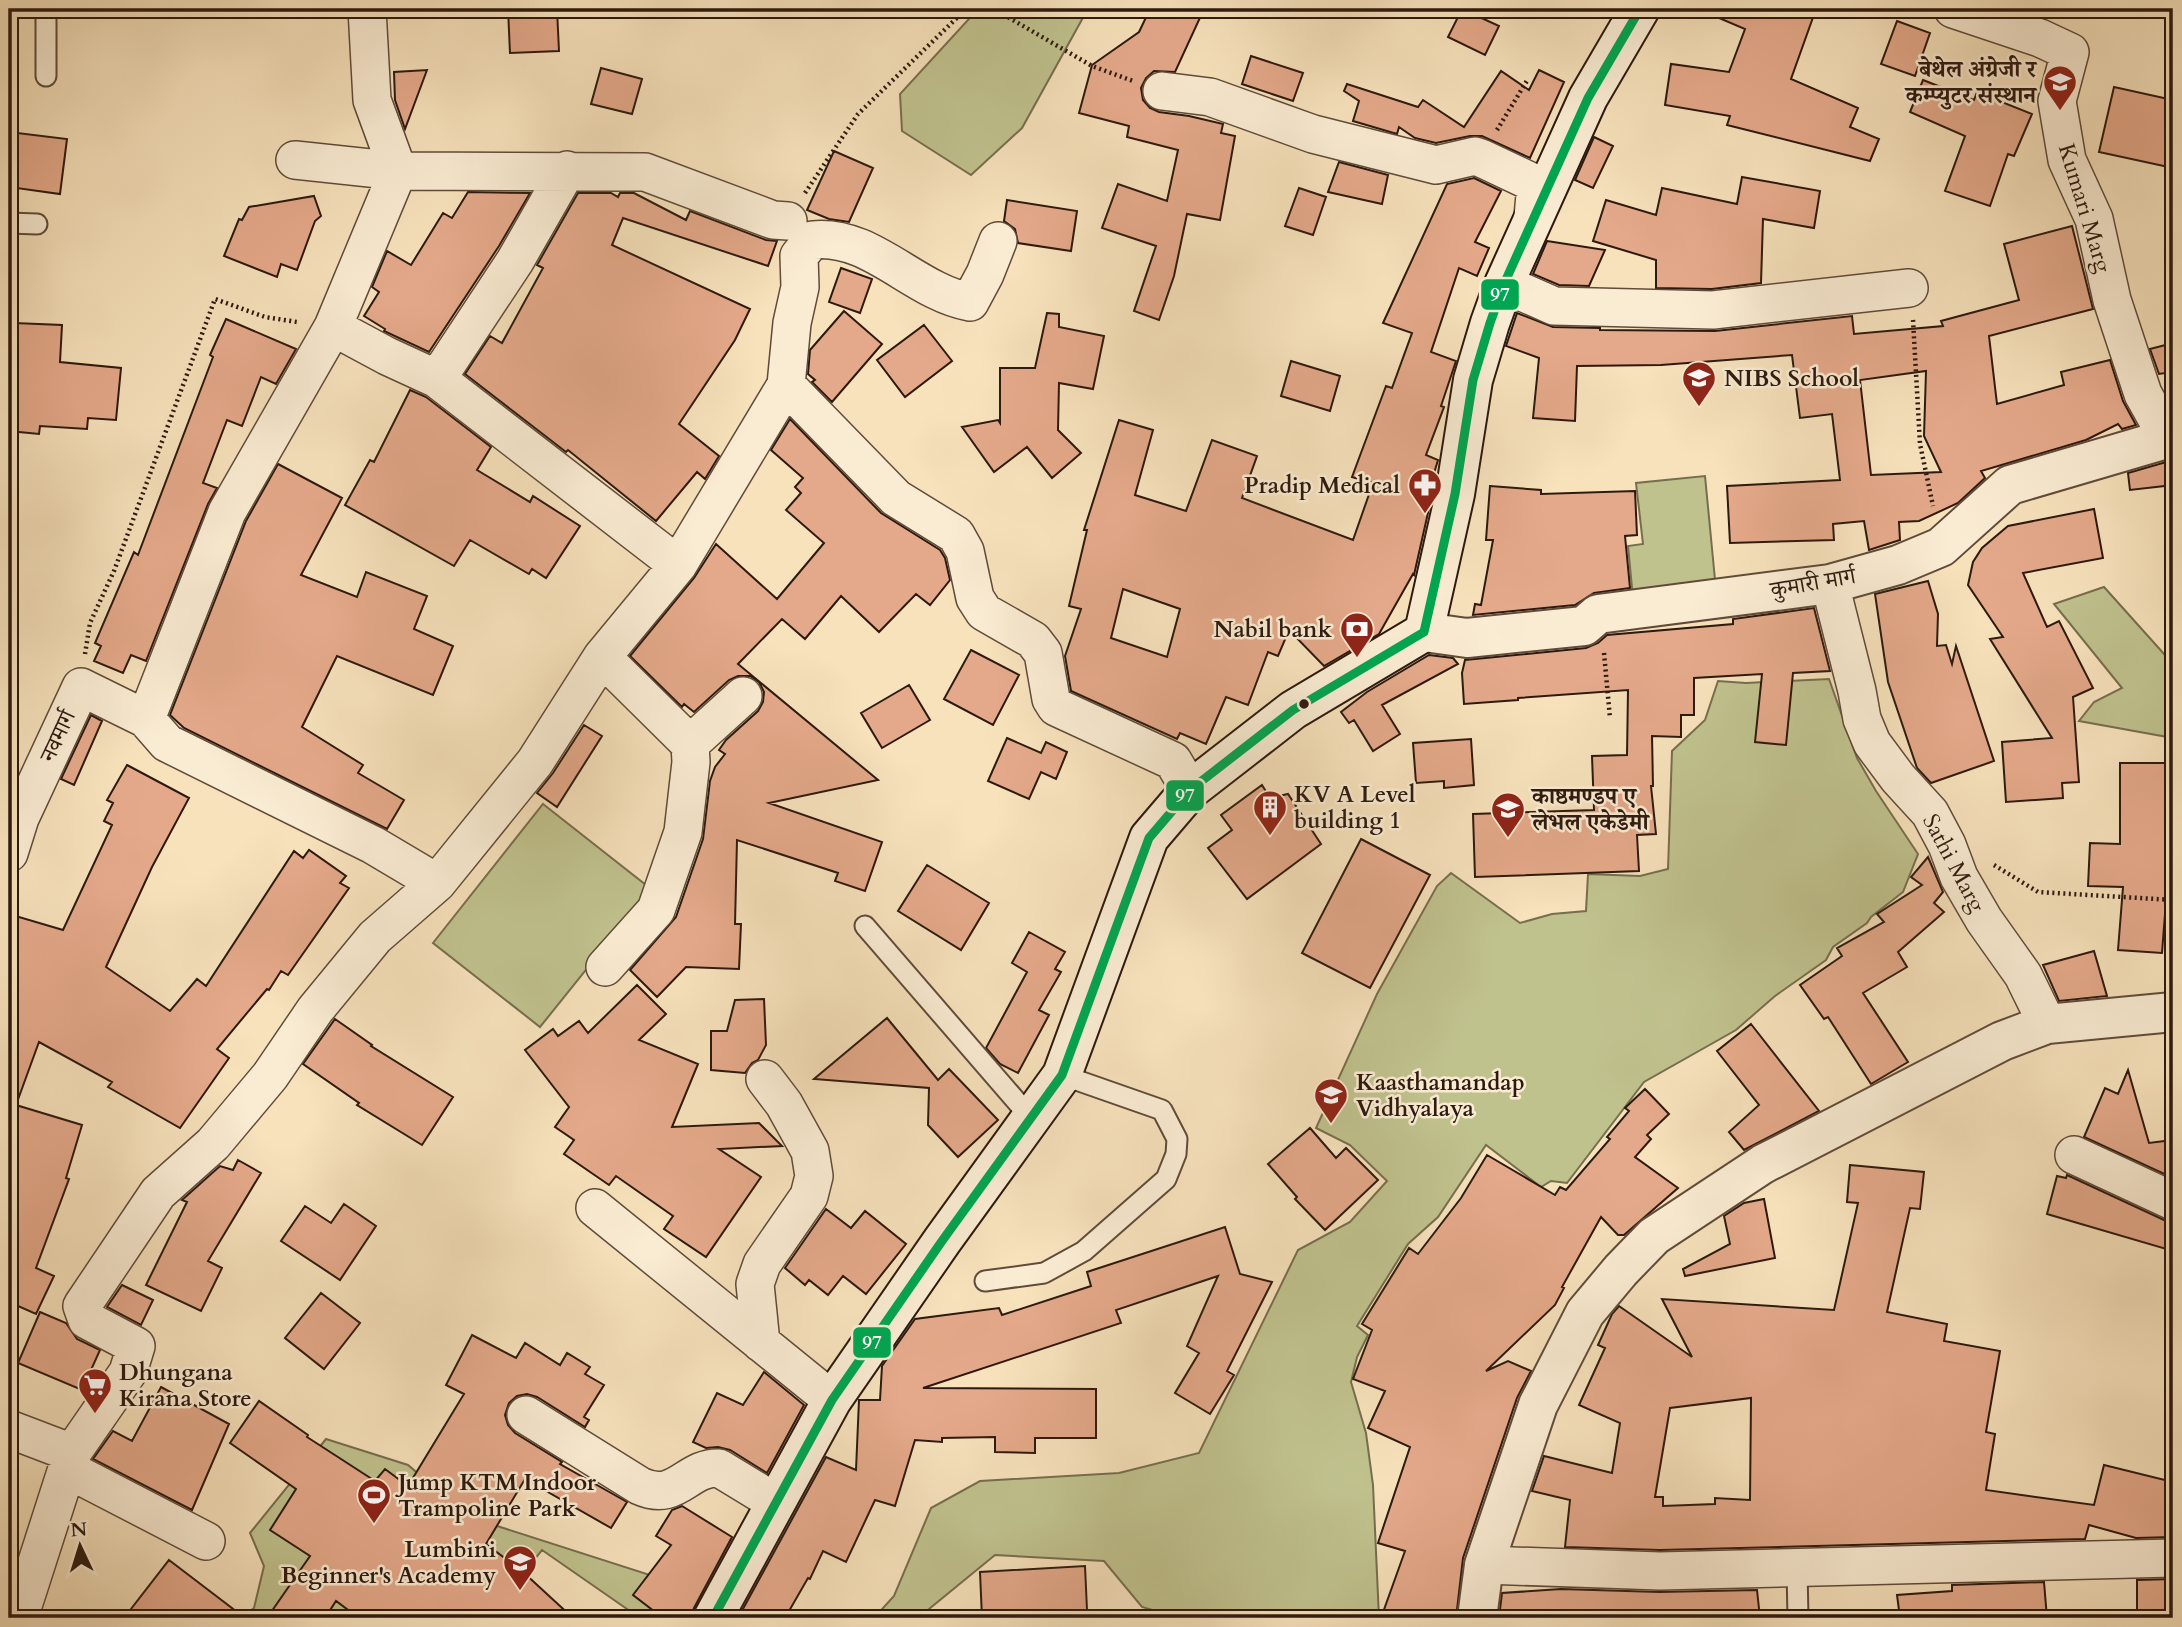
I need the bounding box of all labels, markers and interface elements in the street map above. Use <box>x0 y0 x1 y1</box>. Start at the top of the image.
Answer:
place label: बेथेल अंग्रेजी र कम्प्युटर संस्थान <box>1904 54 2038 111</box>
school or university icon: बेथेल अंग्रेजी र कम्प्युटर संस्थान <box>2041 63 2079 112</box>
street label: Kumari Marg <box>2051 140 2119 276</box>
line badge: 97 <box>1480 278 1520 311</box>
text: 97 <box>1490 282 1510 308</box>
school or university icon: NIBS School <box>1680 359 1718 408</box>
place label: NIBS School <box>1724 363 1859 394</box>
pharmacy icon: Pradip Medical <box>1406 466 1444 515</box>
place label: Pradip Medical <box>1244 470 1400 501</box>
street label: कुमारी मार्ग <box>1767 560 1859 606</box>
bank icon: Nabil bank <box>1338 610 1376 659</box>
place label: Nabil bank <box>1213 614 1333 645</box>
unlabelled marker <box>1297 697 1311 711</box>
street label: नवमार्ग <box>32 704 84 768</box>
line badge: 97 <box>1165 779 1205 812</box>
place label: KV A Level building 1 <box>1294 779 1416 836</box>
place label: काष्ठमण्डप ए लेभल एकेडेमी <box>1530 781 1650 838</box>
text: 97 <box>1175 783 1195 809</box>
building icon: KV A Level building 1 <box>1251 788 1289 837</box>
school or university icon: काष्ठमण्डप ए लेभल एकेडेमी <box>1489 790 1527 839</box>
street label: Sathi Marg <box>1915 809 1993 918</box>
place label: Kaasthamandap Vidhyalaya <box>1356 1067 1525 1124</box>
school or university icon: Kaasthamandap Vidhyalaya <box>1312 1076 1350 1125</box>
line badge: 97 <box>852 1326 892 1359</box>
text: 97 <box>862 1330 882 1356</box>
place label: Dhungana Kirana Store <box>119 1357 252 1414</box>
supermarket icon: Dhungana Kirana Store <box>76 1366 114 1415</box>
place label: Jump KTM Indoor Trampoline Park <box>395 1467 597 1524</box>
sports icon: Jump KTM Indoor Trampoline Park <box>355 1476 393 1525</box>
north arrow <box>46 1512 116 1582</box>
text: N <box>70 1516 89 1544</box>
place label: Lumbini Beginner's Academy <box>281 1534 496 1591</box>
school or university icon: Lumbini Beginner's Academy <box>501 1543 539 1592</box>

